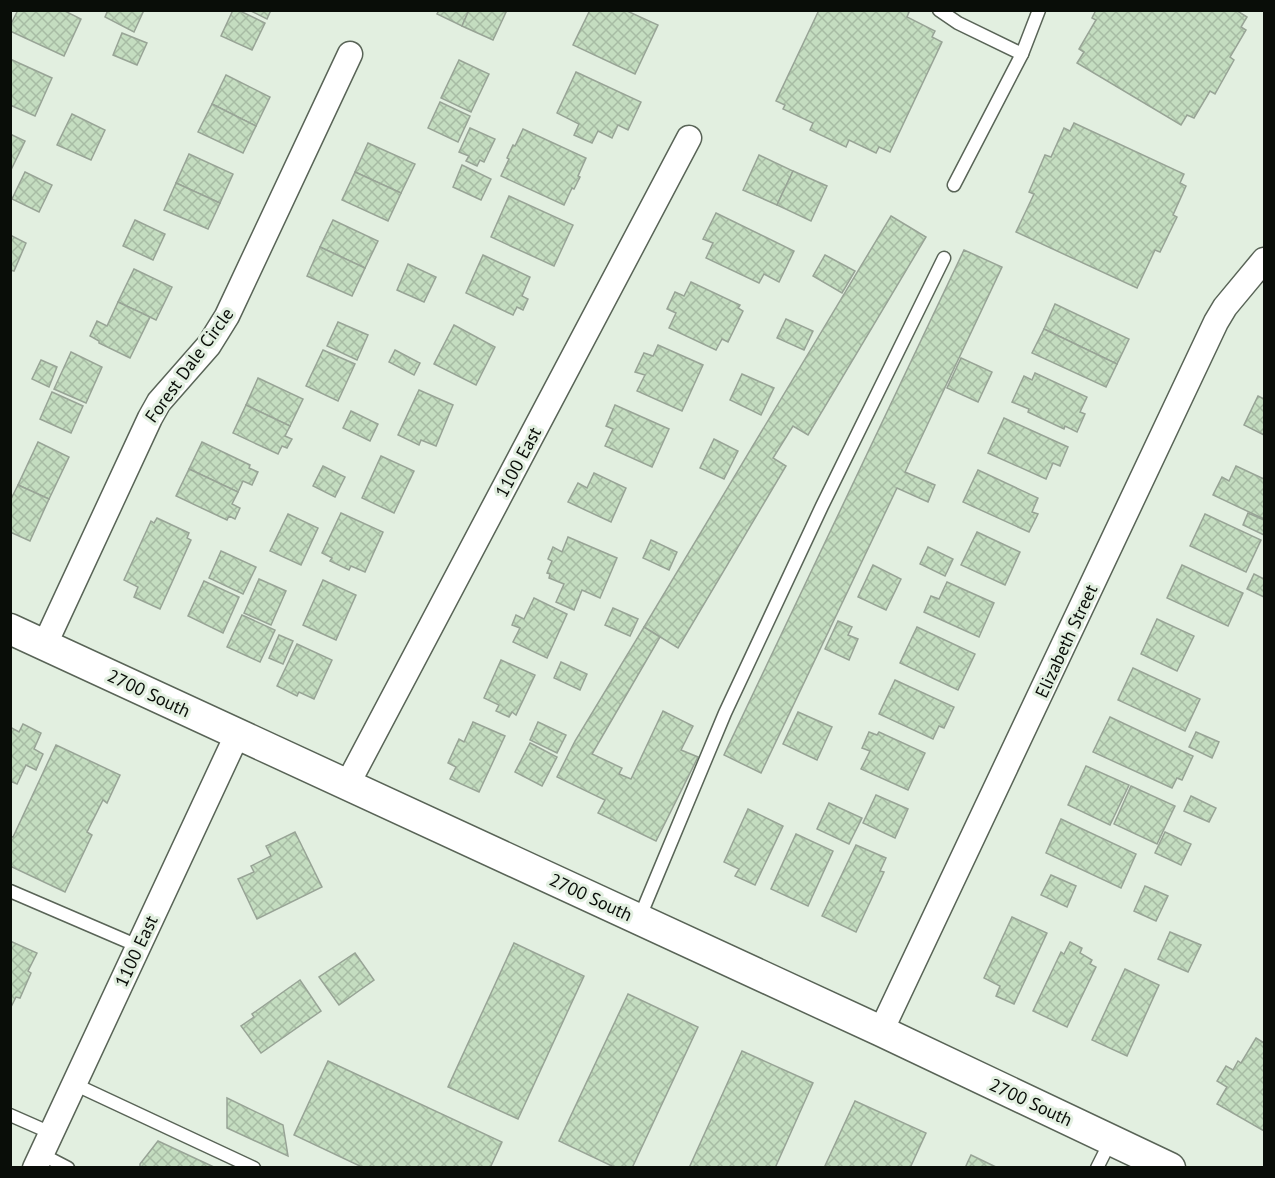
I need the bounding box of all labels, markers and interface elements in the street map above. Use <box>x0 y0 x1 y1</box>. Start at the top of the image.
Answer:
street label: Forest Dale Circle <box>140 303 238 427</box>
street label: 1100 East <box>490 423 546 501</box>
street label: Elizabeth Street <box>1030 581 1102 701</box>
street label: 2700 South <box>104 664 194 722</box>
street label: 2700 South <box>546 868 636 926</box>
street label: 1100 East <box>109 912 163 990</box>
street label: 2700 South <box>986 1073 1076 1131</box>

